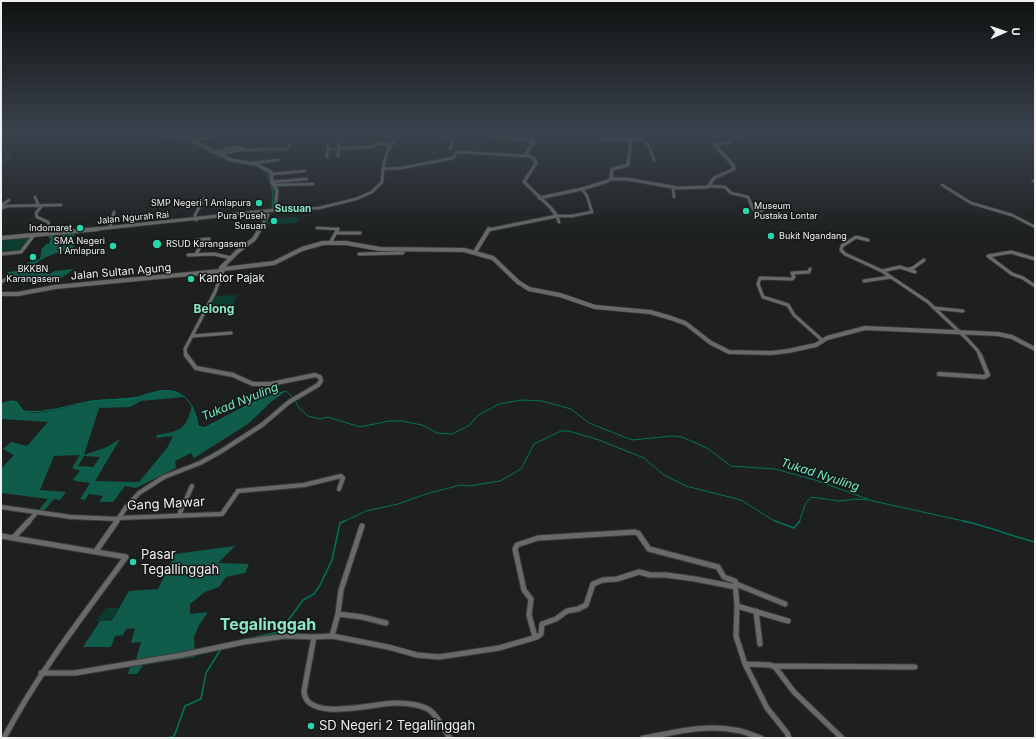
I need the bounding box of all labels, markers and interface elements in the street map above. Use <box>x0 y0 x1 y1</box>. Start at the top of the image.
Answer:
north arrow <box>984 12 1024 52</box>
text: U <box>1009 27 1023 36</box>
place label: SMP Negeri 1 Amlapura <box>151 198 251 208</box>
marker: SMP Negeri 1 Amlapura <box>254 198 264 208</box>
place label: Museum Pustaka Lontar <box>754 201 818 222</box>
district label: Susuan <box>275 203 311 215</box>
marker: Museum Pustaka Lontar <box>741 206 751 216</box>
street label: Jalan Ngurah Rai <box>97 209 169 227</box>
place label: Pura Puseh Susuan <box>218 211 266 232</box>
marker: Pura Puseh Susuan <box>269 216 279 226</box>
place label: Indomaret <box>29 223 72 233</box>
marker: Indomaret <box>75 223 85 233</box>
marker: Bukit Ngandang <box>766 231 776 241</box>
place label: Bukit Ngandang <box>779 231 847 241</box>
place label: SMA Negeri 1 Amlapura <box>54 236 105 257</box>
marker: RSUD Karangasem <box>151 238 163 250</box>
place label: RSUD Karangasem <box>166 239 247 249</box>
marker: SMA Negeri 1 Amlapura <box>108 241 118 251</box>
marker: BKKBN Karangasem <box>28 252 38 262</box>
street label: Jalan Sultan Agung <box>70 261 172 283</box>
place label: BKKBN Karangasem <box>6 264 60 285</box>
place label: Kantor Pajak <box>199 272 264 286</box>
marker: Kantor Pajak <box>186 274 196 284</box>
district label: Belong <box>194 302 234 316</box>
water label: Tukad Nyuling <box>199 380 281 424</box>
water label: Tukad Nyuling <box>779 456 861 494</box>
street label: Gang Mawar <box>127 494 205 514</box>
place label: Pasar Tegallinggah <box>141 547 219 578</box>
marker: Pasar Tegallinggah <box>128 557 138 567</box>
district label: Tegalinggah <box>220 615 316 635</box>
place label: SD Negeri 2 Tegallinggah <box>319 718 475 734</box>
marker: SD Negeri 2 Tegallinggah <box>306 721 316 731</box>

